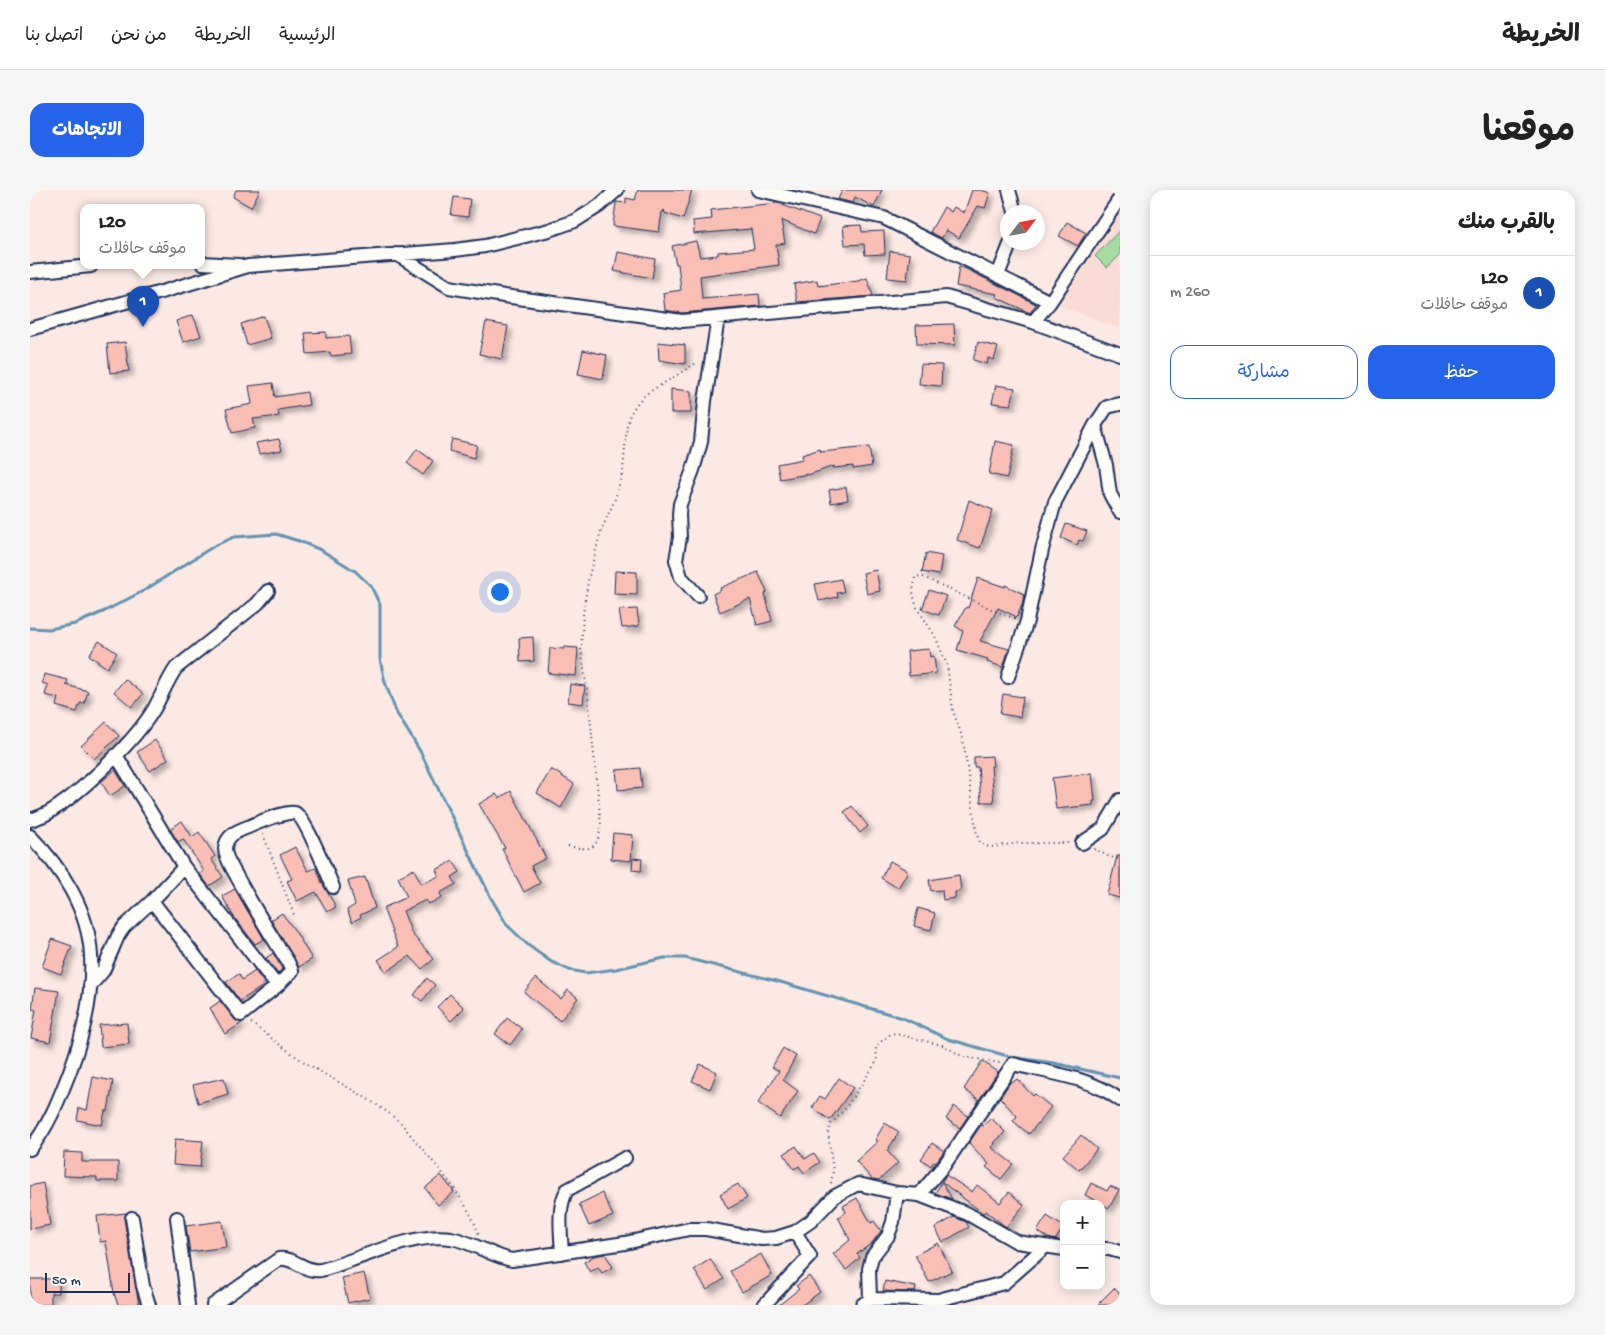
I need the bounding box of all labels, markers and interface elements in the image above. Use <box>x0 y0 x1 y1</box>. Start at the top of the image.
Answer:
text: الخريطة <box>1502 22 1580 51</box>
text: اتصل بنا <box>25 26 83 47</box>
text: من نحن <box>111 26 167 47</box>
text: الخريطة <box>195 26 251 47</box>
text: الرئيسية <box>279 26 335 47</box>
button: الاتجاهات <box>30 103 144 157</box>
text: موقعنا <box>1482 113 1575 154</box>
popup <box>80 204 205 269</box>
north arrow <box>1000 205 1045 250</box>
text: L20 <box>99 212 126 235</box>
text: بالقرب منك <box>1458 212 1555 237</box>
text: موقف حافلات <box>99 241 186 260</box>
text: L20 <box>1481 268 1508 291</box>
text: 260 m <box>1170 284 1210 303</box>
text: 1 <box>1536 284 1542 303</box>
pin: 1 <box>127 286 159 327</box>
text: موقف حافلات <box>1420 297 1508 316</box>
button: مشاركة <box>1170 345 1358 399</box>
button: حفظ <box>1368 345 1555 399</box>
your location <box>487 579 513 605</box>
map controls <box>1060 1200 1105 1290</box>
button: + <box>1060 1200 1105 1245</box>
button: − <box>1060 1245 1105 1290</box>
scale bar <box>45 1270 130 1293</box>
text: 50 m <box>52 1273 81 1290</box>

